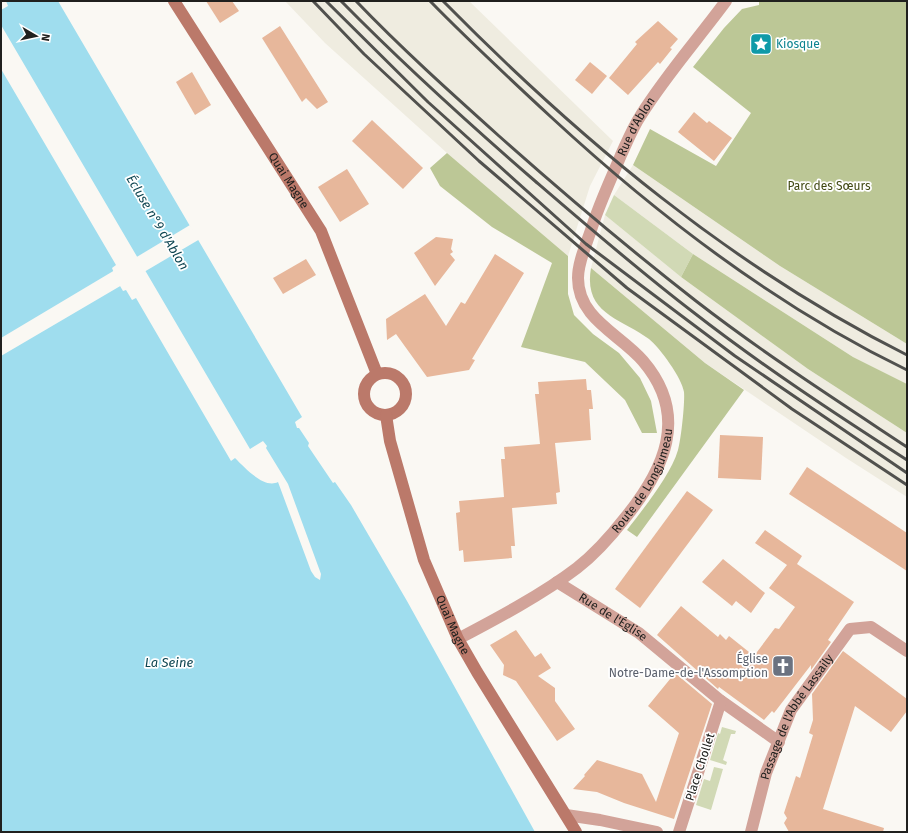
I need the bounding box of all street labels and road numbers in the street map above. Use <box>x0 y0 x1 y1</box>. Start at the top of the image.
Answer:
street label: Rue d'Ablon <box>614 94 658 158</box>
street label: Quai Magne <box>266 150 312 211</box>
street label: Route de Longjumeau <box>609 428 675 536</box>
street label: Rue de l'Église <box>576 590 650 644</box>
street label: Quai Magne <box>433 593 473 657</box>
street label: Passage de l'Abbé Lassaily <box>758 651 836 781</box>
street label: Place Chollet <box>682 731 718 803</box>

